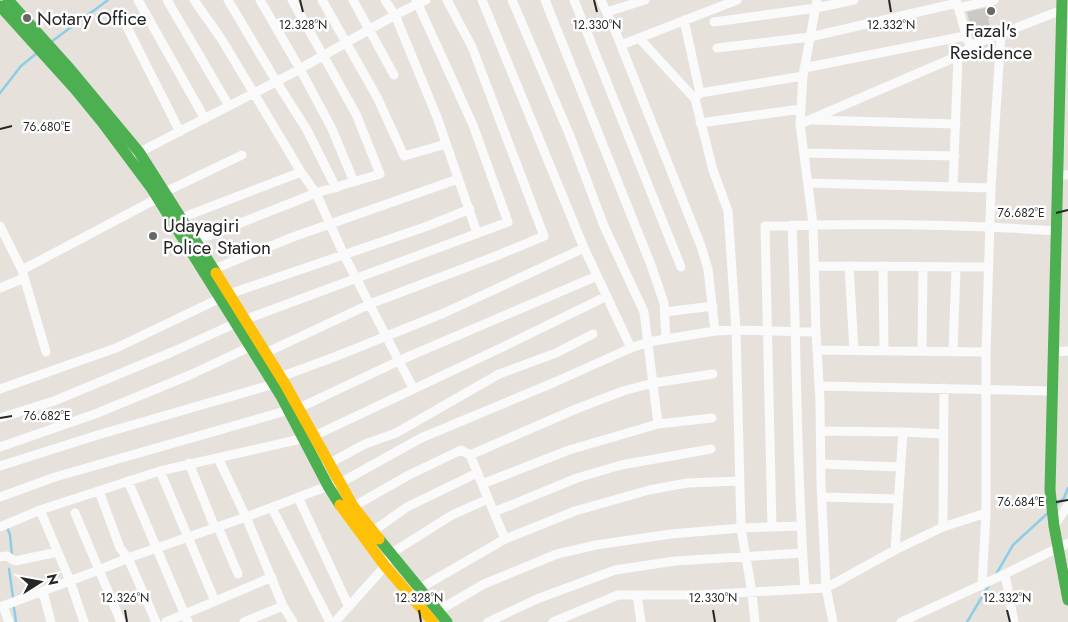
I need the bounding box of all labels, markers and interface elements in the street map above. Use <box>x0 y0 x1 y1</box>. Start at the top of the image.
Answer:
place label: Notary Office <box>37 5 147 32</box>
marker: Fazal's Residence <box>985 5 997 17</box>
marker: Notary Office <box>21 12 33 24</box>
text: 12.328°N <box>279 16 327 34</box>
text: 12.330°N <box>573 16 621 34</box>
text: 12.332°N <box>867 16 915 34</box>
place label: Fazal's Residence <box>950 17 1032 66</box>
text: 76.680°E <box>23 118 71 136</box>
text: 76.682°E <box>997 204 1045 222</box>
place label: Udayagiri Police Station <box>163 212 271 261</box>
marker: Udayagiri Police Station <box>147 230 159 242</box>
text: 76.682°E <box>23 407 71 425</box>
text: 76.684°E <box>997 493 1045 511</box>
north arrow <box>15 557 65 607</box>
text: N <box>42 572 64 587</box>
text: 12.326°N <box>101 589 149 607</box>
text: 12.328°N <box>395 589 443 607</box>
text: 12.330°N <box>689 589 737 607</box>
text: 12.332°N <box>983 589 1031 607</box>

